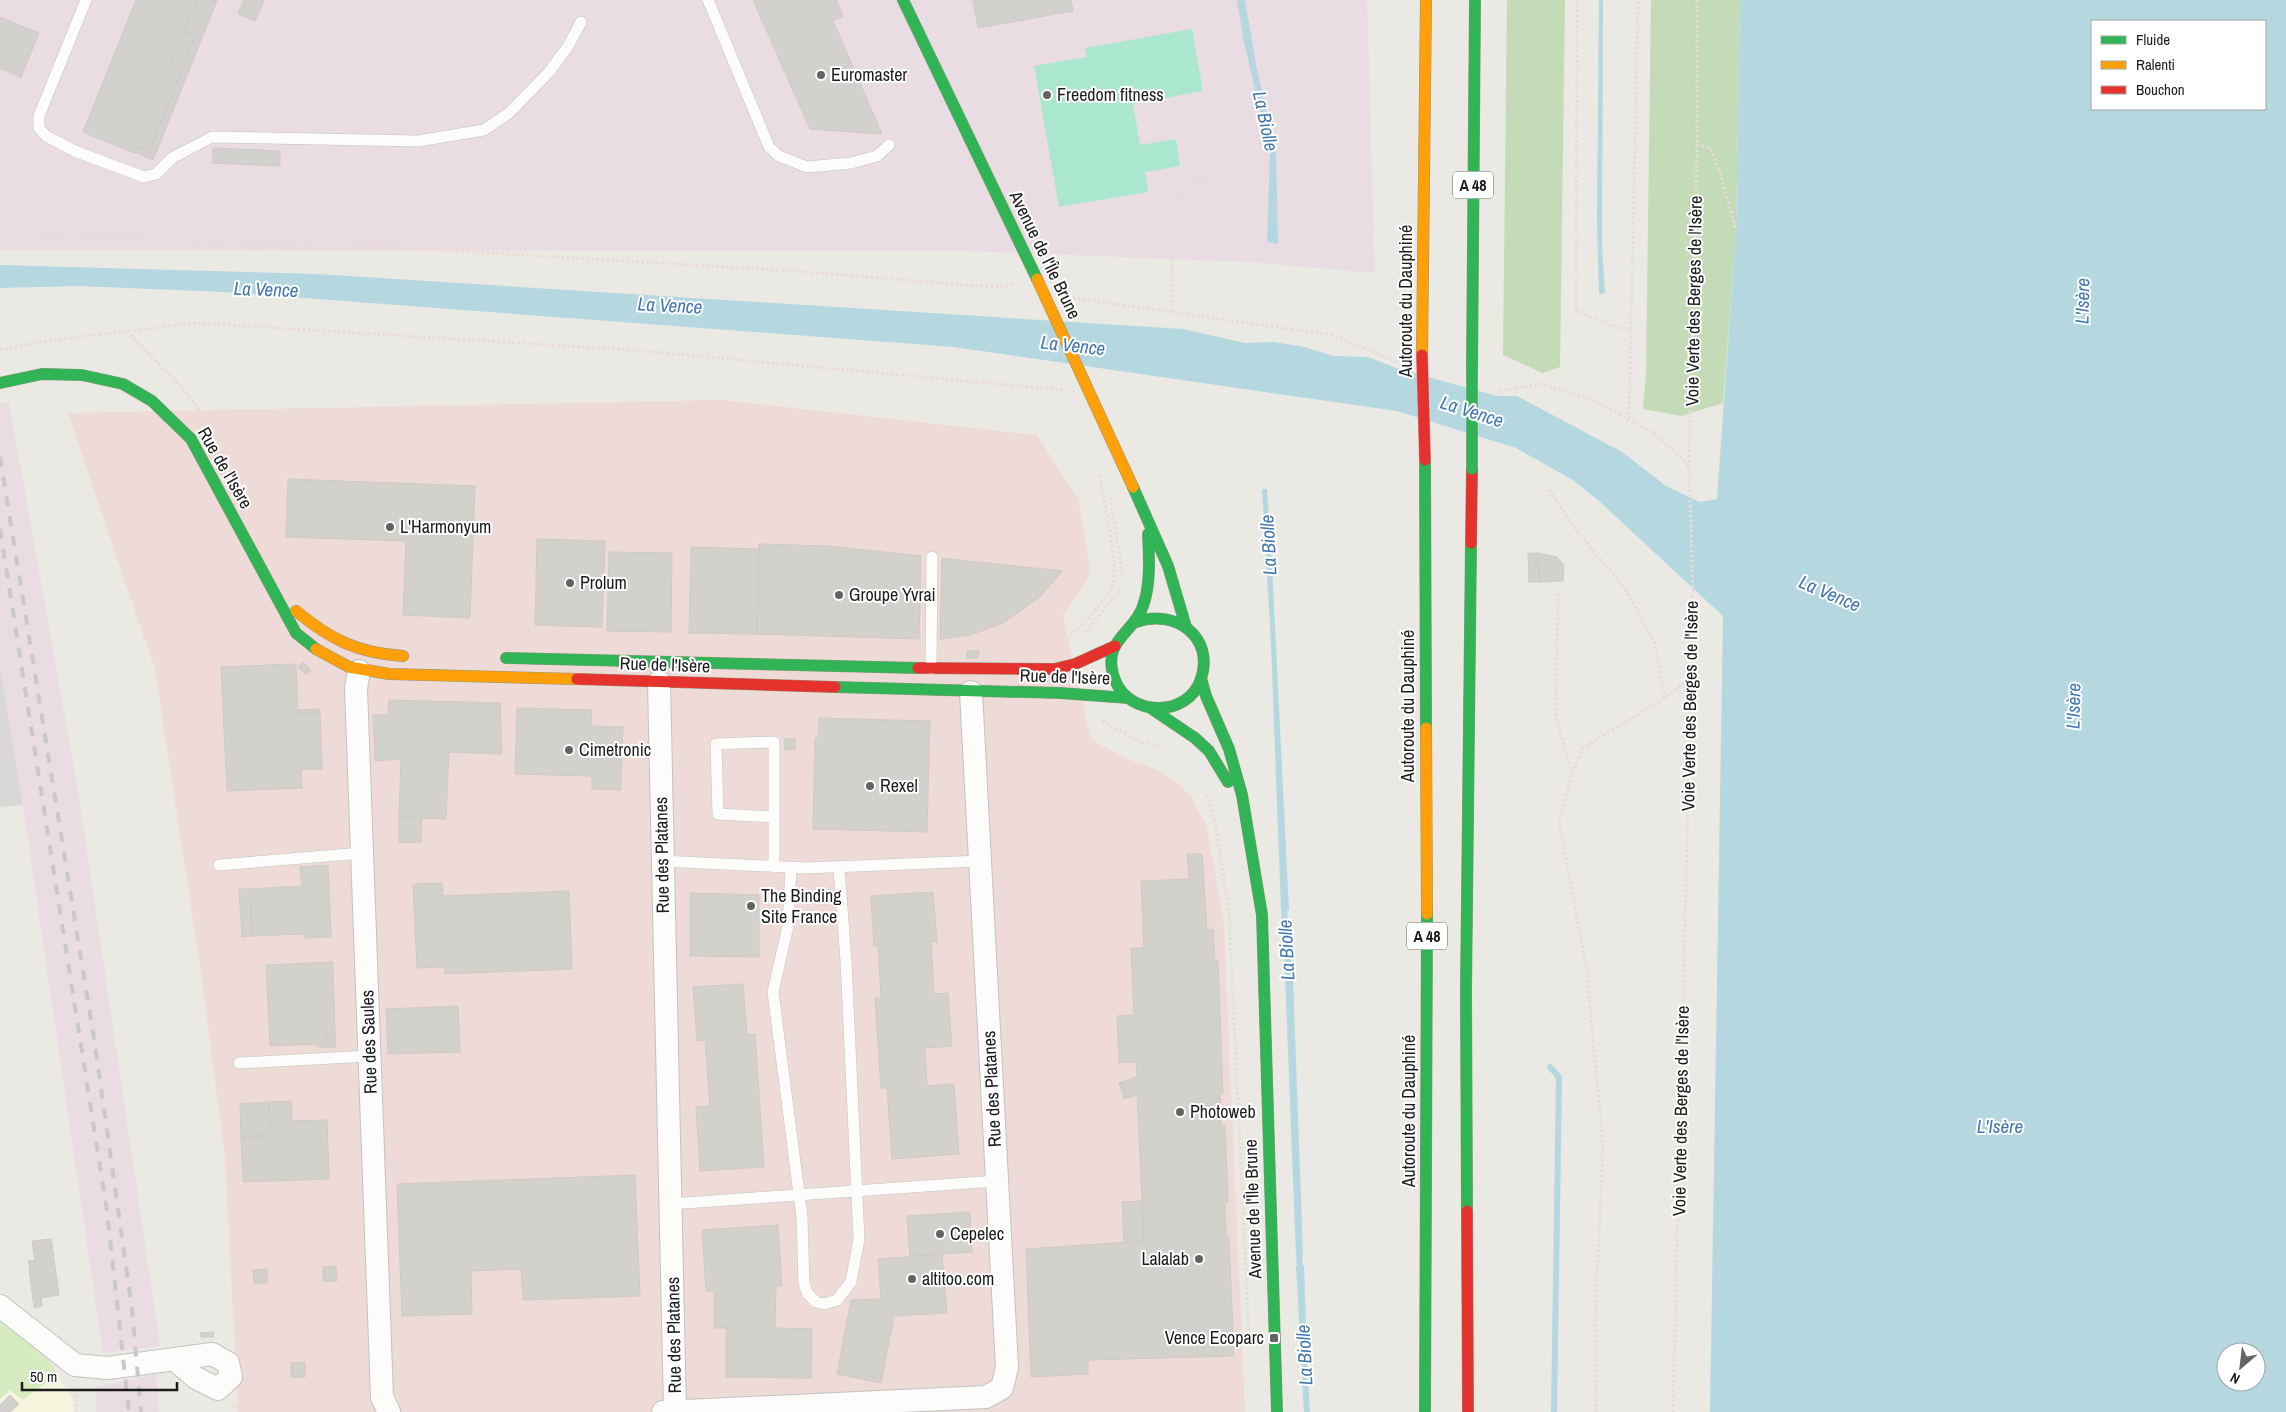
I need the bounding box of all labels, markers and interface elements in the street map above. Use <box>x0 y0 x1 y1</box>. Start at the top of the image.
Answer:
legend <box>2091 20 2266 110</box>
text: Fluide <box>2136 29 2170 50</box>
text: Ralenti <box>2136 54 2175 75</box>
place label: Euromaster <box>831 62 907 87</box>
marker: Euromaster <box>815 69 827 81</box>
text: Bouchon <box>2136 79 2185 100</box>
place label: Freedom fitness <box>1057 82 1164 107</box>
marker: Freedom fitness <box>1041 89 1053 101</box>
water label: La Biolle <box>1247 89 1285 153</box>
road number: A 48 <box>1453 172 1493 198</box>
street label: Avenue de l'Île Brune <box>1003 186 1087 323</box>
street label: Voie Verte des Berges de l'Isère <box>1679 196 1708 406</box>
street label: Autoroute du Dauphiné <box>1393 225 1418 378</box>
water label: La Vence <box>233 275 299 303</box>
water label: L'Isère <box>2069 278 2095 324</box>
water label: La Vence <box>637 290 703 320</box>
water label: La Vence <box>1039 329 1107 361</box>
water label: La Vence <box>1437 389 1507 433</box>
street label: Rue de l'Isère <box>192 422 259 513</box>
place label: L'Harmonyum <box>400 514 491 539</box>
water label: La Biolle <box>1253 514 1283 576</box>
marker: L'Harmonyum <box>384 521 396 533</box>
water label: La Vence <box>1795 568 1865 618</box>
place label: Prolum <box>580 570 627 595</box>
marker: Prolum <box>564 577 576 589</box>
place label: Groupe Yvrai <box>849 582 936 607</box>
marker: Groupe Yvrai <box>833 589 845 601</box>
street label: Voie Verte des Berges de l'Isère <box>1675 601 1704 811</box>
street label: Autoroute du Dauphiné <box>1395 630 1420 783</box>
street label: Rue de l'Isère <box>619 650 711 679</box>
street label: Rue de l'Isère <box>1019 662 1111 691</box>
water label: L'Isère <box>2060 683 2086 729</box>
place label: Cimetronic <box>579 737 651 762</box>
marker: Cimetronic <box>563 744 575 756</box>
place label: Rexel <box>880 773 918 798</box>
marker: Rexel <box>864 780 876 792</box>
street label: Rue des Platanes <box>648 797 675 913</box>
place label: The Binding Site France <box>761 883 842 929</box>
marker: The Binding Site France <box>745 900 757 912</box>
water label: La Biolle <box>1271 919 1301 981</box>
road number: A 48 <box>1407 922 1447 949</box>
street label: Rue des Saules <box>354 990 383 1095</box>
street label: Voie Verte des Berges de l'Isère <box>1666 1006 1695 1216</box>
street label: Rue des Platanes <box>976 1030 1007 1148</box>
street label: Autoroute du Dauphiné <box>1396 1035 1421 1188</box>
place label: Photoweb <box>1190 1099 1256 1124</box>
marker: Photoweb <box>1174 1106 1186 1118</box>
water label: L'Isère <box>1977 1113 2023 1139</box>
street label: Avenue de l'Île Brune <box>1238 1139 1267 1280</box>
place label: Cepelec <box>950 1221 1004 1246</box>
marker: Cepelec <box>934 1228 946 1240</box>
place label: Lalalab <box>1141 1246 1189 1271</box>
marker: Lalalab <box>1193 1253 1205 1265</box>
place label: altitoo.com <box>922 1266 994 1291</box>
marker: altitoo.com <box>906 1273 918 1285</box>
street label: Rue des Platanes <box>660 1277 687 1393</box>
water label: La Biolle <box>1289 1324 1319 1386</box>
place label: Vence Ecoparc <box>1165 1325 1264 1350</box>
marker: Vence Ecoparc <box>1268 1332 1280 1344</box>
north arrow <box>2216 1342 2266 1392</box>
scale bar <box>22 1360 178 1392</box>
text: 50 m <box>30 1366 57 1387</box>
text: N <box>2227 1369 2243 1388</box>

